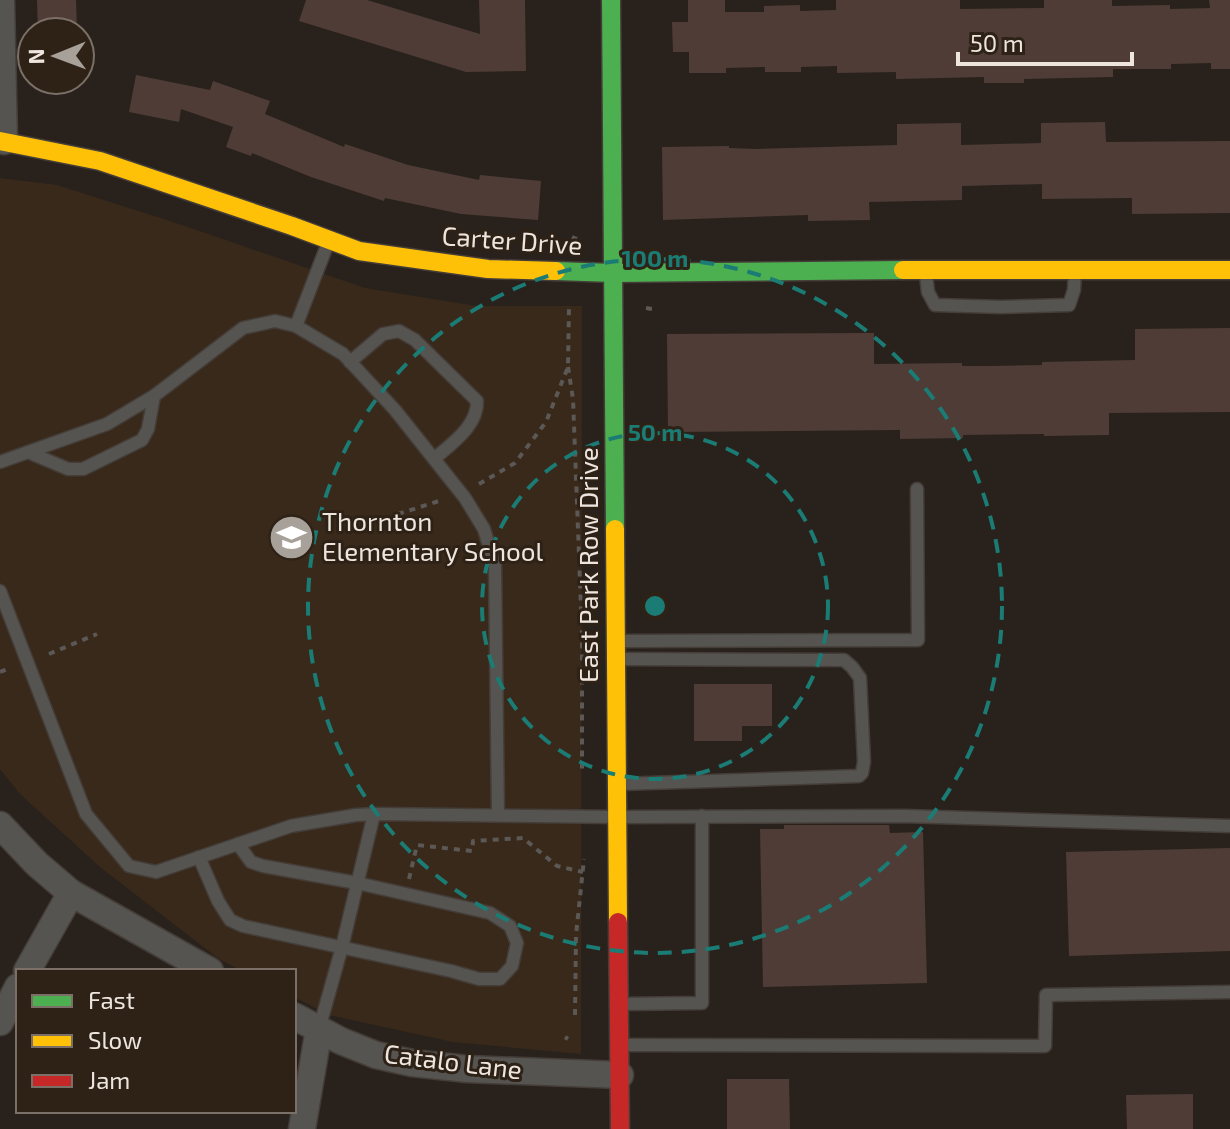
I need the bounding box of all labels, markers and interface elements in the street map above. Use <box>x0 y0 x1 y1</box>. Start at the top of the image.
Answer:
north arrow <box>16 16 96 96</box>
scale bar <box>958 16 1132 66</box>
text: 50 m <box>970 28 1024 57</box>
text: N <box>22 48 48 65</box>
street label: Carter Drive <box>441 219 583 260</box>
text: 100 m <box>622 243 688 272</box>
text: 50 m <box>628 417 682 446</box>
street label: East Park Row Drive <box>572 447 603 683</box>
place label: Thornton Elementary School <box>322 505 544 566</box>
school or university icon: Thornton Elementary School <box>267 513 315 561</box>
centre of rings <box>641 592 669 620</box>
legend <box>16 969 296 1113</box>
text: Fast <box>88 985 135 1014</box>
text: Slow <box>88 1025 142 1054</box>
street label: Catalo Lane <box>383 1037 524 1084</box>
text: Jam <box>88 1065 130 1094</box>

